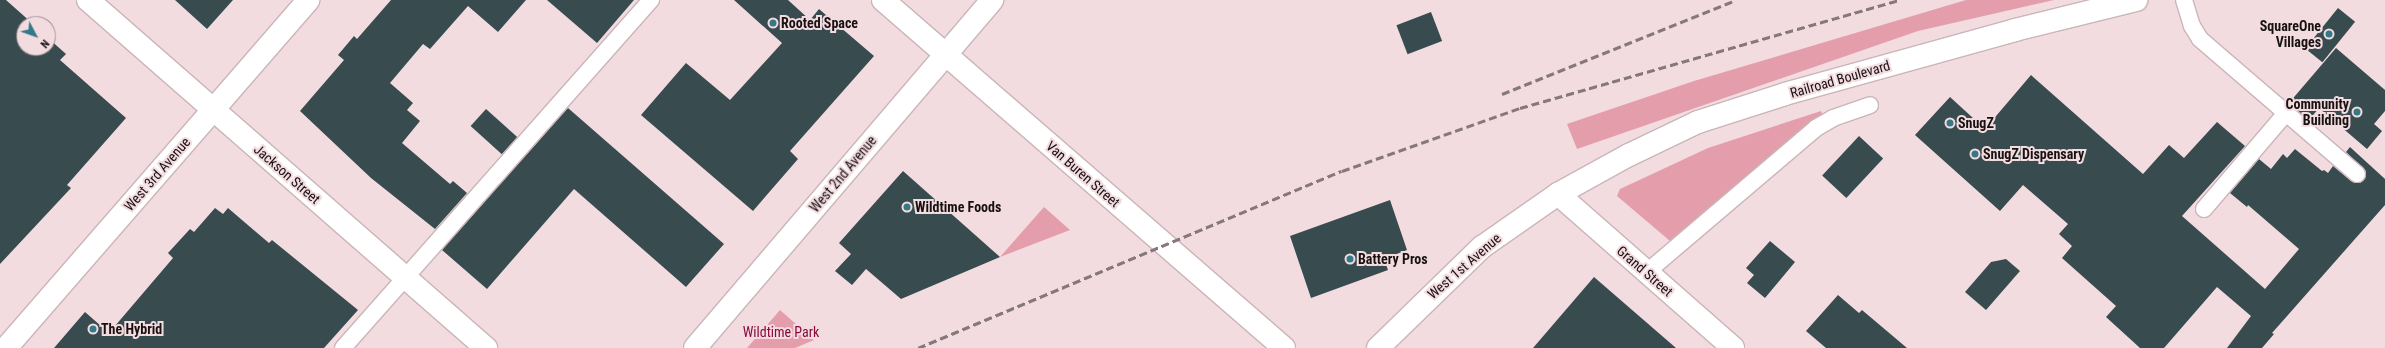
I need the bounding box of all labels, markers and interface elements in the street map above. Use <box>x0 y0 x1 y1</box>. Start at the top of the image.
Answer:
place label: Rooted Space <box>781 15 858 31</box>
north arrow <box>16 16 56 56</box>
marker: Rooted Space <box>768 18 778 28</box>
place label: SquareOne Villages <box>2260 18 2321 50</box>
marker: SquareOne Villages <box>2324 29 2334 39</box>
text: N <box>38 37 52 50</box>
street label: Railroad Boulevard <box>1788 57 1892 101</box>
place label: Community Building <box>2285 96 2349 128</box>
marker: Community Building <box>2352 107 2362 117</box>
place label: SnugZ <box>1958 115 1994 131</box>
marker: SnugZ <box>1945 118 1955 128</box>
street label: West 2nd Avenue <box>806 132 880 216</box>
street label: West 3rd Avenue <box>120 134 194 214</box>
street label: Van Buren Street <box>1043 137 1123 211</box>
street label: Jackson Street <box>250 141 324 207</box>
place label: SnugZ Dispensary <box>1983 146 2084 162</box>
marker: SnugZ Dispensary <box>1970 149 1980 159</box>
place label: Wildtime Foods <box>915 199 1001 215</box>
marker: Wildtime Foods <box>902 202 912 212</box>
street label: West 1st Avenue <box>1424 230 1504 302</box>
street label: Grand Street <box>1614 242 1676 300</box>
place label: Battery Pros <box>1358 251 1428 267</box>
marker: Battery Pros <box>1345 254 1355 264</box>
place label: The Hybrid <box>101 321 162 337</box>
marker: The Hybrid <box>88 324 98 334</box>
park label: Wildtime Park <box>743 324 819 340</box>

